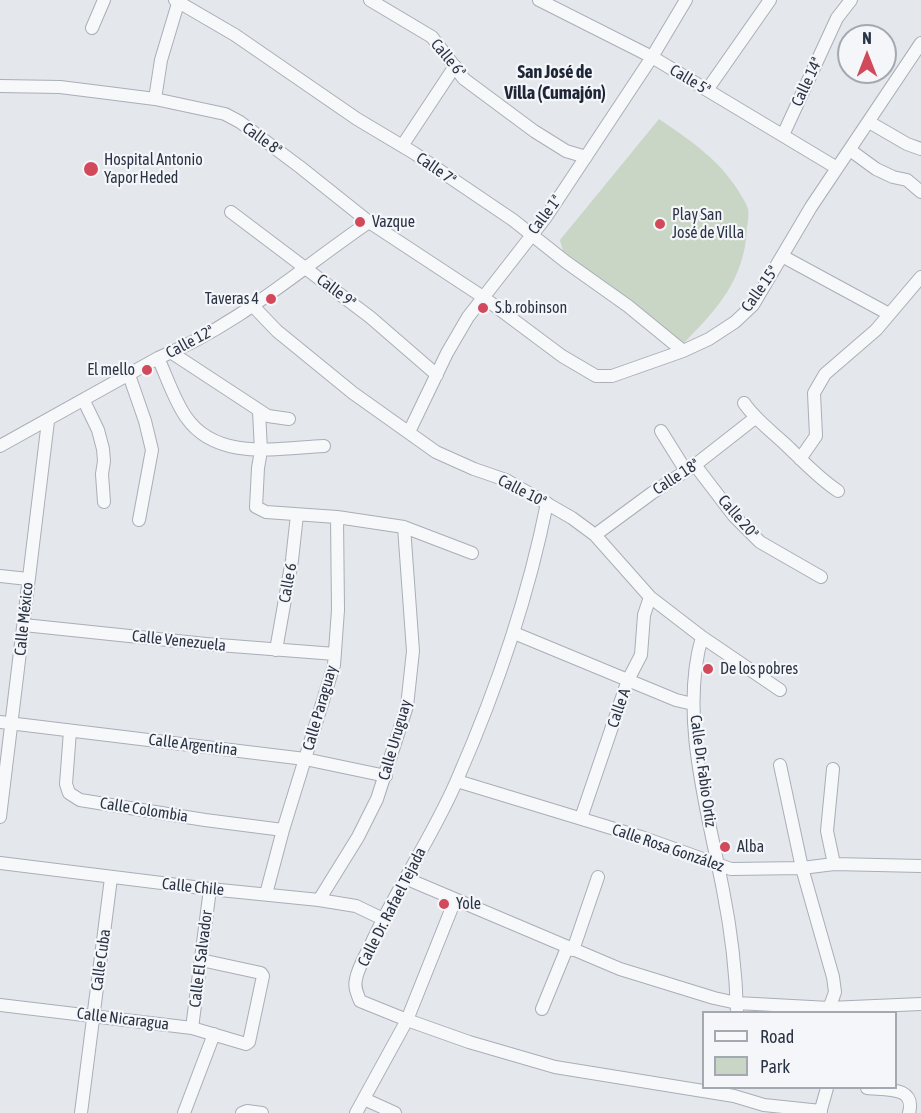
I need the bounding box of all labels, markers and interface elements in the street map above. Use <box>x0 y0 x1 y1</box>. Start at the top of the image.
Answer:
north arrow <box>837 24 897 84</box>
text: N <box>862 29 872 47</box>
street label: Calle 6ª <box>426 35 470 81</box>
street label: Calle 14ª <box>787 55 827 109</box>
street label: Calle 5ª <box>666 60 714 100</box>
district label: San José de Villa (Cumajón) <box>504 61 606 104</box>
street label: Calle 8ª <box>239 118 285 160</box>
street label: Calle 7ª <box>412 149 460 189</box>
place label: Hospital Antonio Yapor Heded <box>104 150 203 188</box>
marker: Hospital Antonio Yapor Heded <box>82 160 100 178</box>
street label: Calle 1ª <box>524 192 566 238</box>
place label: Play San José de Villa <box>672 205 744 243</box>
place label: Vazque <box>372 212 415 232</box>
marker: Vazque <box>353 215 367 229</box>
marker: Play San José de Villa <box>653 217 667 231</box>
street label: Calle 15ª <box>737 262 783 316</box>
street label: Calle 9ª <box>313 270 359 312</box>
place label: Taveras 4 <box>205 289 259 309</box>
marker: Taveras 4 <box>264 292 278 306</box>
place label: S.b.robinson <box>495 298 567 318</box>
marker: S.b.robinson <box>476 301 490 315</box>
street label: Calle 12ª <box>163 321 217 363</box>
place label: El mello <box>87 360 135 380</box>
marker: El mello <box>140 363 154 377</box>
street label: Calle 18ª <box>649 455 703 499</box>
street label: Calle 10ª <box>495 471 549 511</box>
street label: Calle 20ª <box>714 491 762 543</box>
street label: Calle 6 <box>275 562 301 604</box>
street label: Calle México <box>11 581 37 657</box>
street label: Calle Venezuela <box>131 627 227 655</box>
place label: De los pobres <box>720 659 798 679</box>
marker: De los pobres <box>701 662 715 676</box>
street label: Calle Paraguay <box>299 663 341 753</box>
street label: Calle A <box>603 686 635 730</box>
street label: Calle Uruguay <box>374 697 416 783</box>
street label: Calle Dr. Fabio Ortiz <box>686 714 720 828</box>
street label: Calle Argentina <box>147 730 239 760</box>
street label: Calle Colombia <box>99 794 189 826</box>
street label: Calle Rosa González <box>609 820 727 876</box>
place label: Alba <box>737 837 764 857</box>
marker: Alba <box>718 840 732 854</box>
street label: Calle Dr. Rafael Tejada <box>354 844 430 970</box>
street label: Calle Chile <box>161 874 225 900</box>
place label: Yole <box>456 894 481 914</box>
marker: Yole <box>437 897 451 911</box>
street label: Calle El Salvador <box>186 909 216 1009</box>
street label: Calle Cuba <box>87 928 115 992</box>
street label: Calle Nicaragua <box>76 1004 170 1034</box>
legend <box>702 1011 897 1089</box>
text: Road <box>760 1026 794 1047</box>
text: Park <box>760 1056 790 1077</box>

